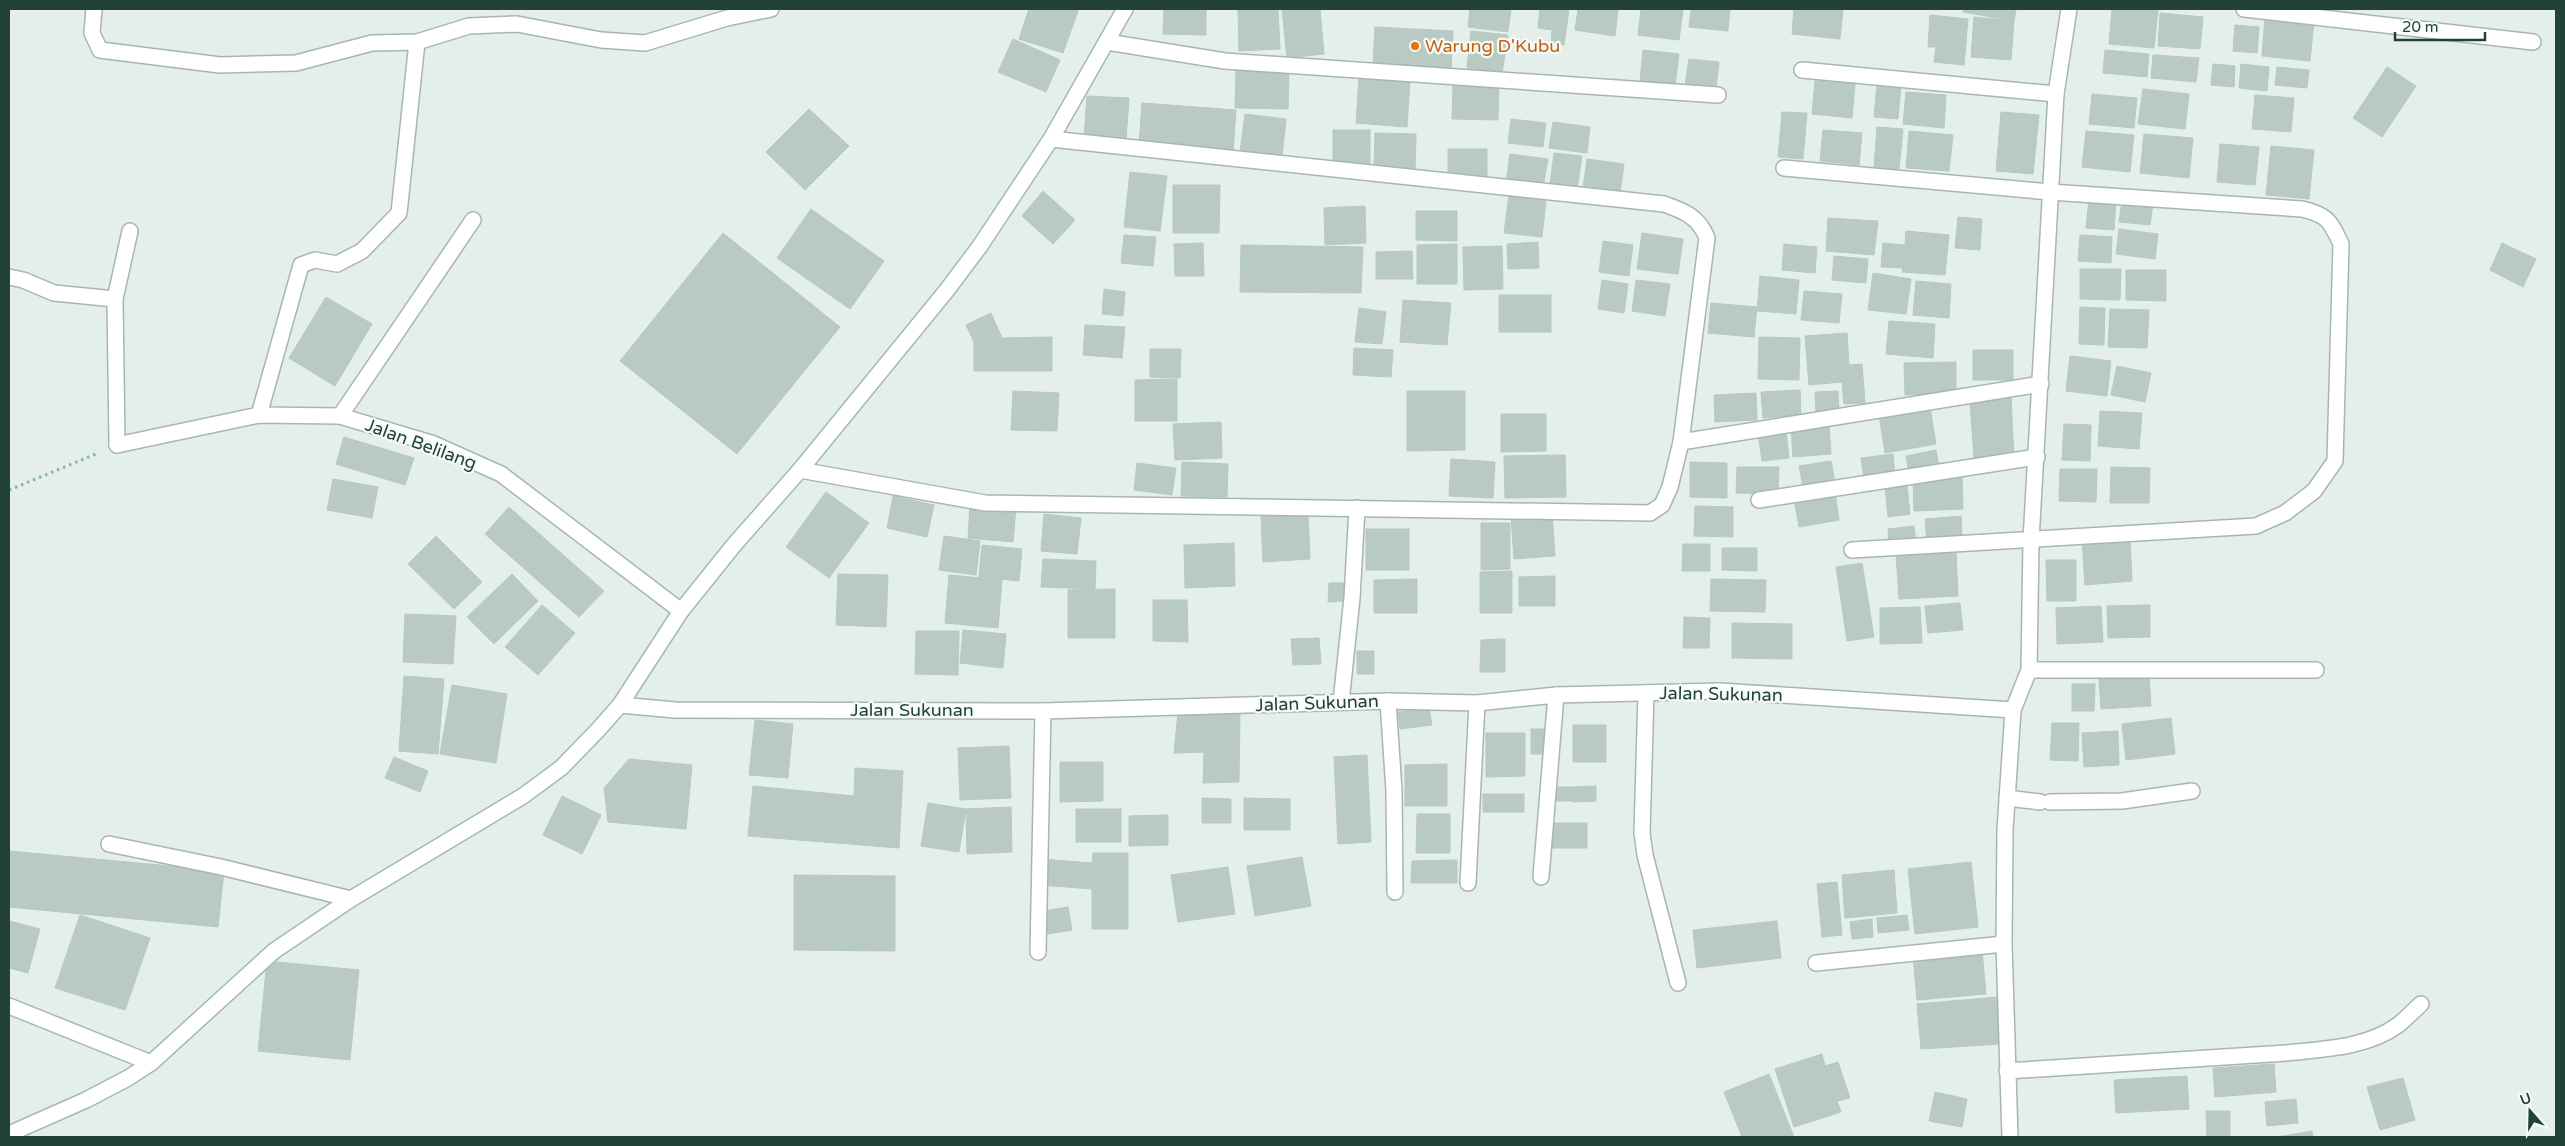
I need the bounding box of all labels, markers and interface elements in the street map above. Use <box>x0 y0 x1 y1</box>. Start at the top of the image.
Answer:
scale bar <box>2395 10 2485 42</box>
text: 20 m <box>2402 18 2439 36</box>
place label: Warung D'Kubu <box>1425 35 1560 57</box>
marker: Warung D'Kubu <box>1409 40 1421 52</box>
street label: Jalan Belilang <box>362 414 480 474</box>
street label: Jalan Sukunan <box>1659 682 1783 706</box>
street label: Jalan Sukunan <box>1255 690 1379 716</box>
street label: Jalan Sukunan <box>850 699 974 721</box>
north arrow <box>2505 1086 2555 1136</box>
text: U <box>2518 1089 2534 1109</box>

